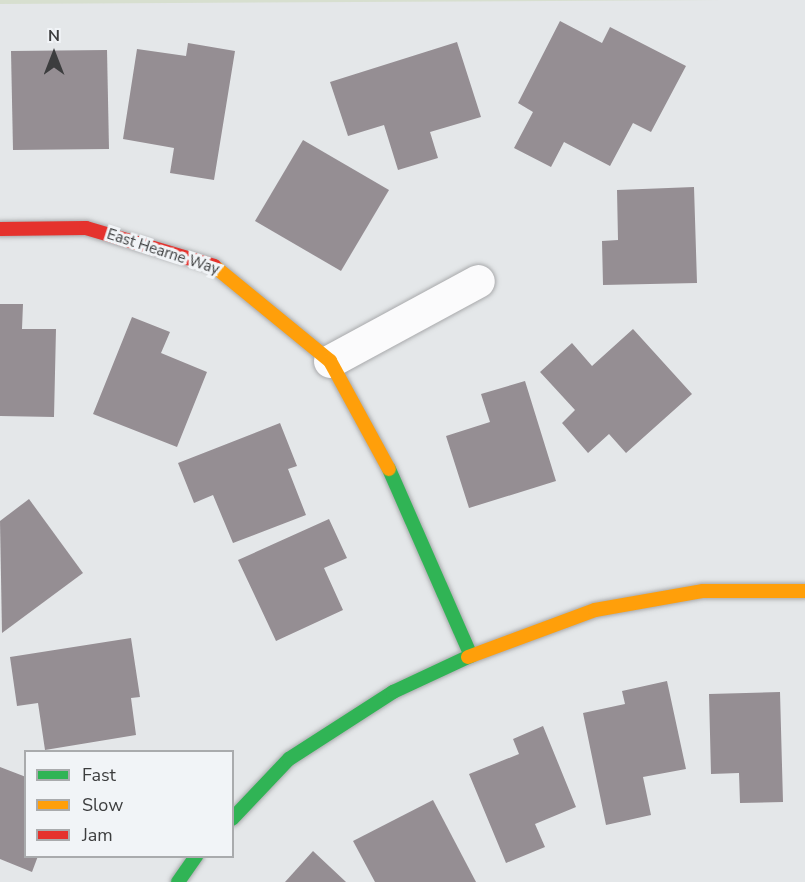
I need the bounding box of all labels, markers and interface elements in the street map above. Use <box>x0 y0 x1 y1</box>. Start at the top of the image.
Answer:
north arrow <box>24 24 84 84</box>
text: N <box>48 25 60 47</box>
street label: East Hearne Way <box>105 225 221 279</box>
legend <box>24 750 234 858</box>
text: Fast <box>82 763 116 787</box>
text: Slow <box>82 793 123 817</box>
text: Jam <box>82 823 113 847</box>

